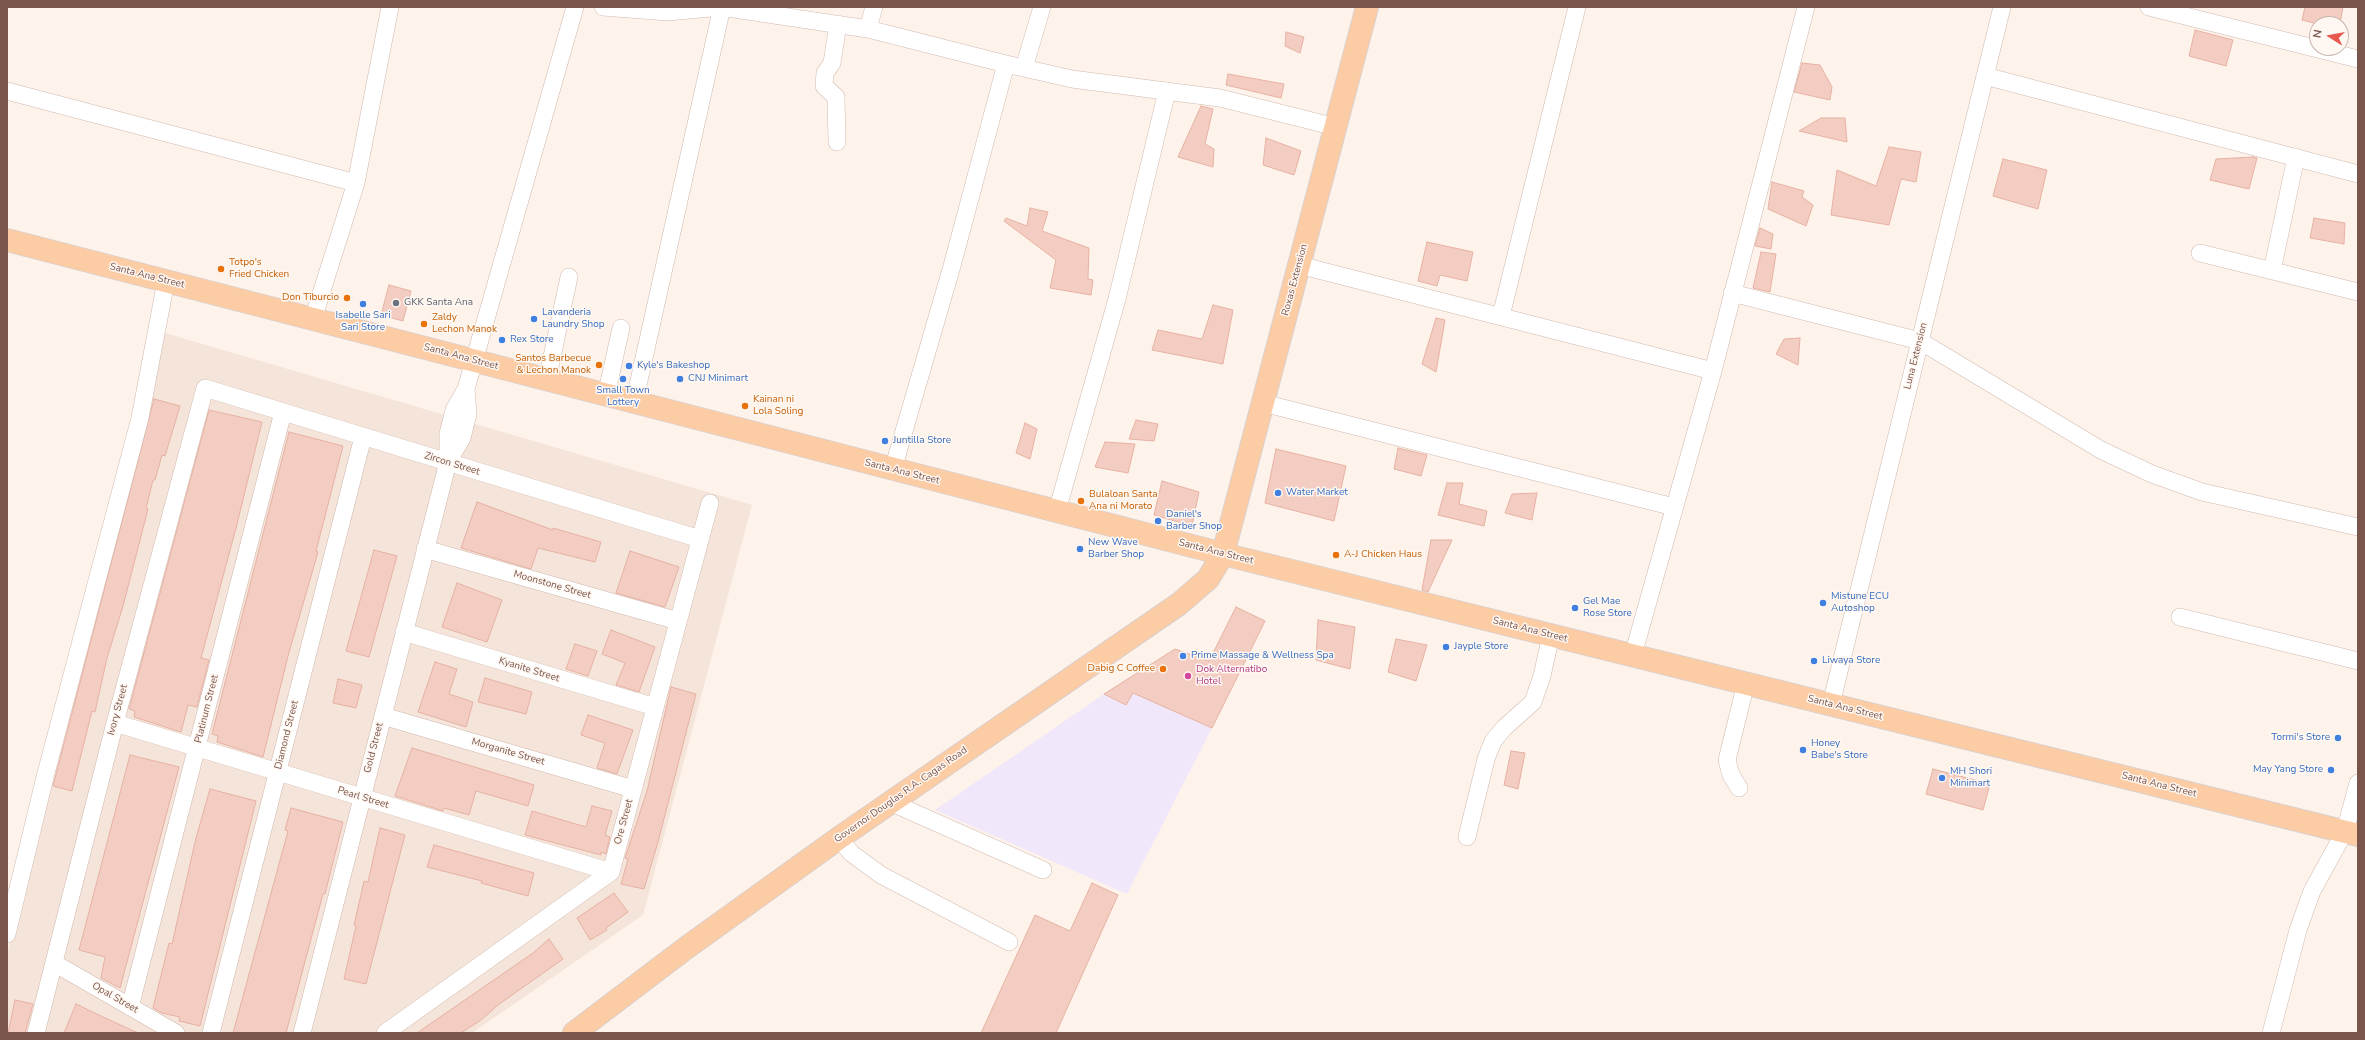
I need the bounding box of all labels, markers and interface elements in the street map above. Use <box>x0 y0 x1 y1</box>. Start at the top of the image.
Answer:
north arrow <box>2309 16 2349 56</box>
text: N <box>2310 28 2326 39</box>
street label: Roxas Extension <box>1280 243 1310 317</box>
place label: Totpo's Fried Chicken <box>229 257 289 280</box>
street label: Santa Ana Street <box>108 261 186 291</box>
marker: Totpo's Fried Chicken <box>216 264 226 274</box>
place label: Don Tiburcio <box>282 292 339 304</box>
marker: Don Tiburcio <box>342 293 352 303</box>
place label: GKK Santa Ana <box>404 297 473 309</box>
marker: GKK Santa Ana <box>391 298 401 308</box>
marker: Isabelle Sari Sari Store <box>358 299 368 309</box>
place label: Lavanderia Laundry Shop <box>542 307 605 330</box>
place label: Isabelle Sari Sari Store <box>336 310 390 334</box>
place label: Zaldy Lechon Manok <box>432 312 497 336</box>
marker: Lavanderia Laundry Shop <box>529 314 539 324</box>
marker: Zaldy Lechon Manok <box>419 319 429 329</box>
street label: Luna Extension <box>1902 321 1930 391</box>
place label: Rex Store <box>510 334 554 346</box>
marker: Rex Store <box>497 335 507 345</box>
street label: Santa Ana Street <box>422 341 500 373</box>
place label: Santos Barbecue & Lechon Manok <box>515 353 591 376</box>
marker: Santos Barbecue & Lechon Manok <box>594 360 604 370</box>
place label: Kyle's Bakeshop <box>637 360 710 372</box>
marker: Kyle's Bakeshop <box>624 361 634 371</box>
place label: CNJ Minimart <box>688 373 748 385</box>
marker: Small Town Lottery <box>618 374 628 384</box>
marker: CNJ Minimart <box>675 374 685 384</box>
place label: Small Town Lottery <box>596 385 650 408</box>
place label: Kainan ni Lola Soling <box>753 394 803 418</box>
marker: Kainan ni Lola Soling <box>740 401 750 411</box>
place label: Juntilla Store <box>893 435 951 447</box>
marker: Juntilla Store <box>880 436 890 446</box>
street label: Zircon Street <box>423 450 481 478</box>
street label: Santa Ana Street <box>863 457 941 487</box>
place label: Water Market <box>1286 487 1348 499</box>
marker: Water Market <box>1273 488 1283 498</box>
place label: Bulaloan Santa Ana ni Morato <box>1089 489 1158 512</box>
marker: Bulaloan Santa Ana ni Morato <box>1076 496 1086 506</box>
place label: Daniel's Barber Shop <box>1166 509 1222 532</box>
marker: Daniel's Barber Shop <box>1153 516 1163 526</box>
place label: New Wave Barber Shop <box>1088 537 1144 560</box>
street label: Santa Ana Street <box>1177 537 1255 567</box>
marker: New Wave Barber Shop <box>1075 544 1085 554</box>
place label: A-J Chicken Haus <box>1344 549 1422 561</box>
marker: A-J Chicken Haus <box>1331 550 1341 560</box>
street label: Moonstone Street <box>512 568 592 602</box>
place label: Mistune ECU Autoshop <box>1831 591 1889 614</box>
place label: Gel Mae Rose Store <box>1583 596 1632 620</box>
marker: Mistune ECU Autoshop <box>1818 598 1828 608</box>
marker: Gel Mae Rose Store <box>1570 603 1580 613</box>
street label: Santa Ana Street <box>1491 615 1569 645</box>
place label: Jayple Store <box>1454 641 1508 653</box>
marker: Jayple Store <box>1441 642 1451 652</box>
place label: Prime Massage & Wellness Spa <box>1191 650 1334 662</box>
marker: Prime Massage & Wellness Spa <box>1178 651 1188 661</box>
street label: Kyanite Street <box>497 655 561 685</box>
place label: Liwaya Store <box>1822 655 1880 667</box>
marker: Liwaya Store <box>1809 656 1819 666</box>
place label: Dabig C Coffee <box>1088 663 1155 675</box>
marker: Dabig C Coffee <box>1158 664 1168 674</box>
place label: Dok Alternatibo Hotel <box>1196 664 1267 688</box>
marker: Dok Alternatibo Hotel <box>1183 671 1193 681</box>
street label: Platinum Street <box>193 674 221 744</box>
street label: Ivory Street <box>105 683 131 737</box>
street label: Santa Ana Street <box>1806 693 1884 723</box>
street label: Diamond Street <box>273 699 301 771</box>
street label: Gold Street <box>362 722 386 774</box>
place label: Tormi's Store <box>2271 732 2330 744</box>
marker: Tormi's Store <box>2333 733 2343 743</box>
street label: Morganite Street <box>470 736 546 768</box>
place label: Honey Babe's Store <box>1811 738 1868 762</box>
street label: Governor Douglas R.A. Cagas Road <box>832 744 970 846</box>
marker: Honey Babe's Store <box>1798 745 1808 755</box>
place label: May Yang Store <box>2253 764 2323 776</box>
marker: May Yang Store <box>2326 765 2336 775</box>
place label: MH Shori Minimart <box>1950 766 1992 790</box>
street label: Santa Ana Street <box>2120 770 2198 800</box>
marker: MH Shori Minimart <box>1937 773 1947 783</box>
street label: Pearl Street <box>336 784 390 812</box>
street label: Ore Street <box>612 798 636 846</box>
street label: Opal Street <box>90 980 140 1016</box>

